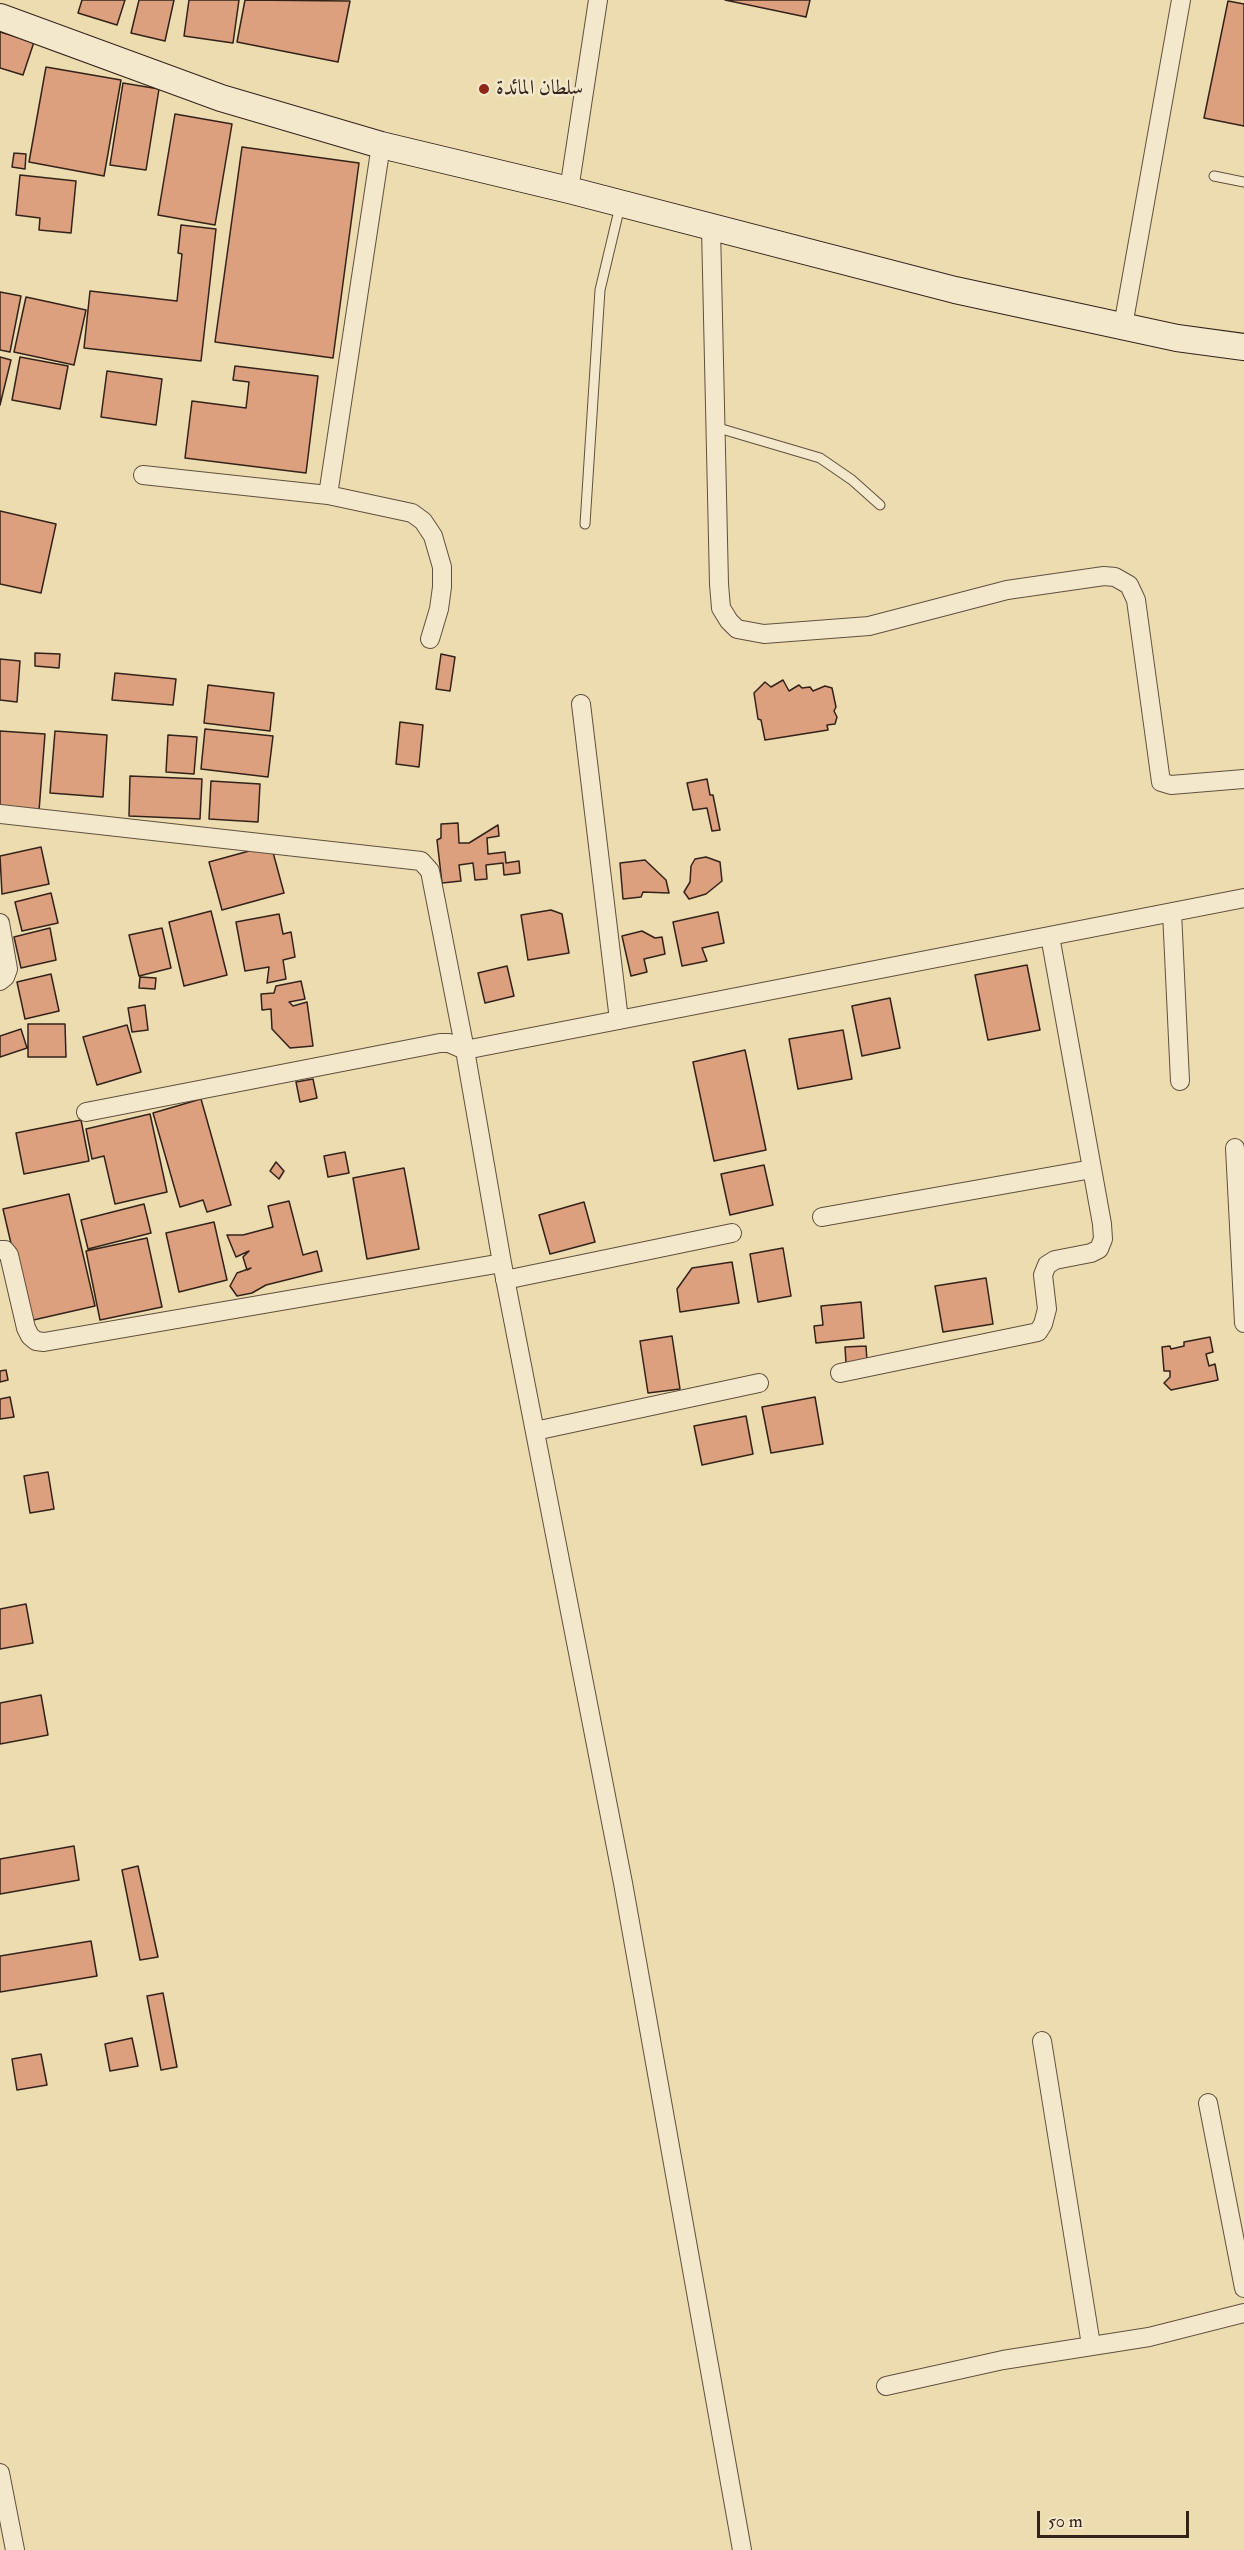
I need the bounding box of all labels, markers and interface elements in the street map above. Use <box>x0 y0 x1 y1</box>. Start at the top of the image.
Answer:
place label: سلطان المائدة <box>496 76 583 102</box>
marker: سلطان المائدة <box>477 82 491 96</box>
scale bar <box>1040 2499 1192 2537</box>
text: 50 m <box>1048 2510 1083 2533</box>

